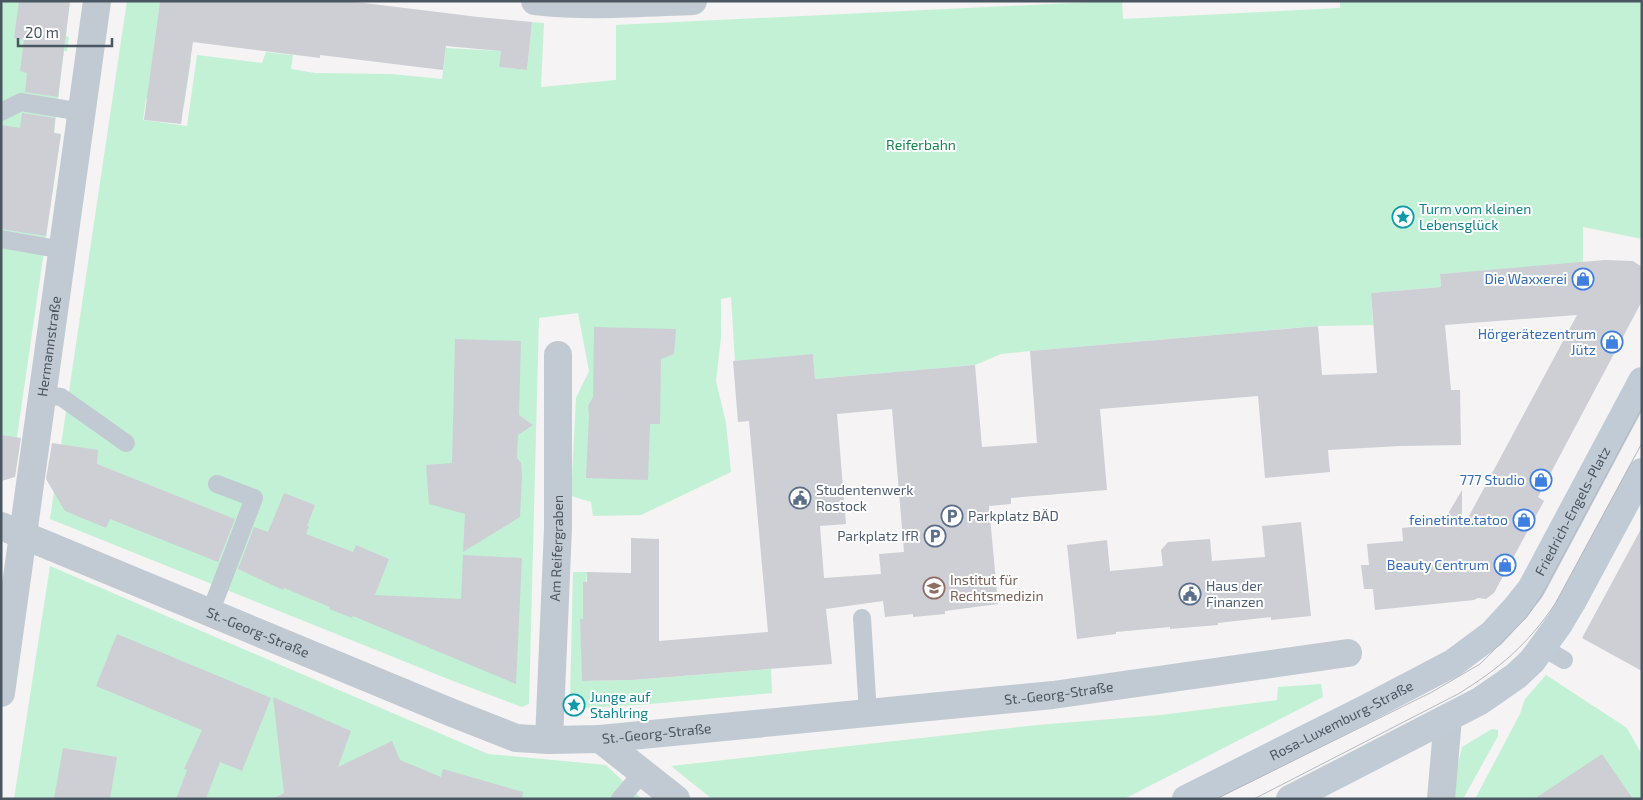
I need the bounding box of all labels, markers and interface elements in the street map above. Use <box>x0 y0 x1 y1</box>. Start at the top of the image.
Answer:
scale bar <box>18 15 111 47</box>
text: 20 m <box>25 23 59 41</box>
park label: Reiferbahn <box>886 136 956 153</box>
place label: Turm vom kleinen Lebensglück <box>1419 200 1531 233</box>
place icon: Turm vom kleinen Lebensglück <box>1391 205 1415 229</box>
shop icon: Die Waxxerei <box>1571 267 1595 291</box>
place label: Die Waxxerei <box>1484 270 1567 287</box>
street label: Hermannstraße <box>33 295 64 398</box>
place label: Hörgerätezentrum Jütz <box>1478 325 1596 358</box>
shop icon: Hörgerätezentrum Jütz <box>1600 330 1624 354</box>
street label: Friedrich-Engels-Platz <box>1531 444 1613 578</box>
shop icon: 777 Studio <box>1529 468 1553 492</box>
place label: 777 Studio <box>1460 471 1525 488</box>
place label: Studentenwerk Rostock <box>816 481 914 514</box>
public building icon: Studentenwerk Rostock <box>788 486 812 510</box>
street label: Am Reifergraben <box>546 495 566 602</box>
parking icon: Parkplatz BÄD <box>940 504 964 528</box>
place label: Parkplatz BÄD <box>968 507 1059 524</box>
shop icon: feinetinte.tatoo <box>1512 508 1536 532</box>
place label: feinetinte.tatoo <box>1409 511 1508 528</box>
parking icon: Parkplatz IfR <box>923 524 947 548</box>
place label: Parkplatz IfR <box>837 527 919 544</box>
shop icon: Beauty Centrum <box>1493 553 1517 577</box>
place label: Beauty Centrum <box>1387 556 1489 573</box>
place label: Institut für Rechtsmedizin <box>950 571 1044 604</box>
school or university icon: Institut für Rechtsmedizin <box>922 576 946 600</box>
place label: Haus der Finanzen <box>1206 577 1264 610</box>
public building icon: Haus der Finanzen <box>1178 582 1202 606</box>
street label: St.-Georg-Straße <box>204 603 312 661</box>
street label: Rosa-Luxemburg-Straße <box>1266 676 1416 764</box>
street label: St.-Georg-Straße <box>1003 678 1114 708</box>
place label: Junge auf Stahlring <box>590 688 651 721</box>
place icon: Junge auf Stahlring <box>562 693 586 717</box>
street label: St.-Georg-Straße <box>601 719 712 747</box>

